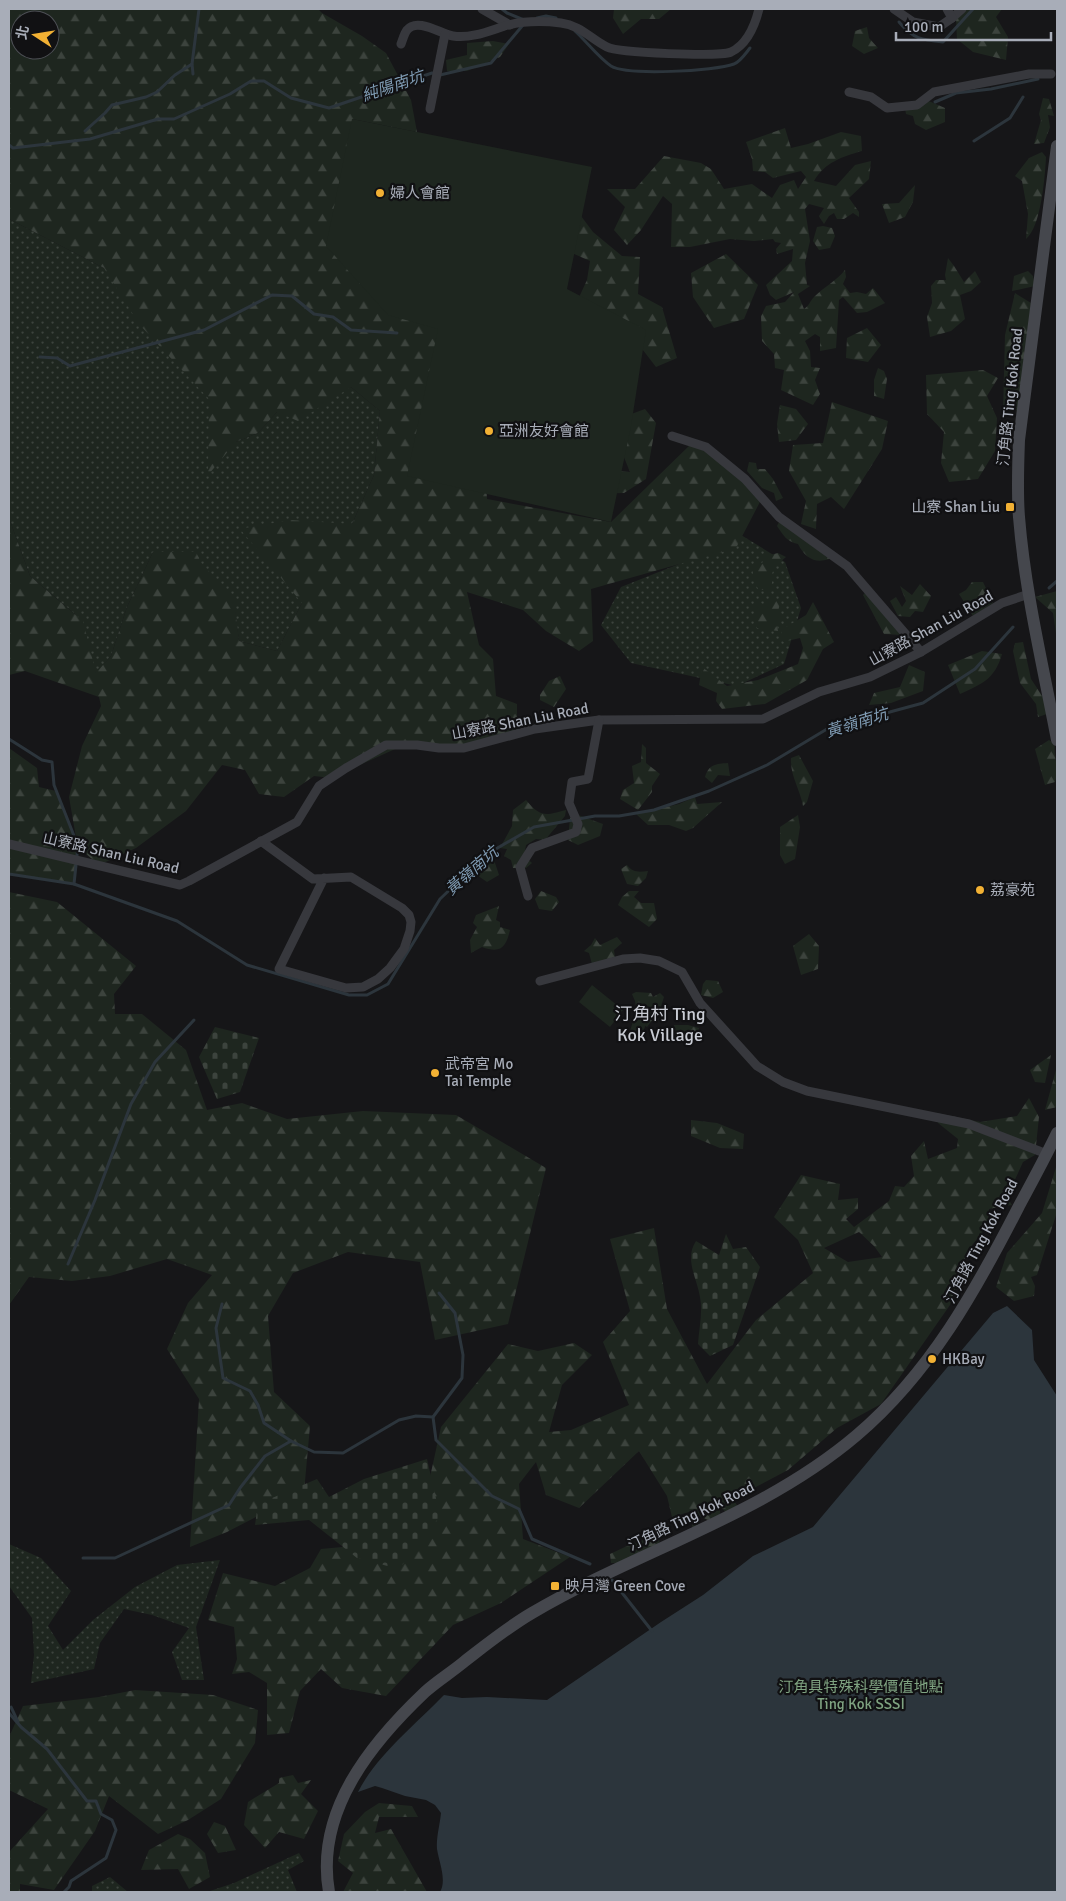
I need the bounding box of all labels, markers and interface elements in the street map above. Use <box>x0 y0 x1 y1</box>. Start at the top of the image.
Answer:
north arrow <box>10 10 60 60</box>
scale bar <box>896 10 1051 42</box>
text: 100 m <box>904 18 944 36</box>
text: 北 <box>13 24 33 41</box>
water label: 純陽南坑 <box>359 65 428 106</box>
place label: 婦人會館 <box>390 184 450 202</box>
marker: 婦人會館 <box>374 187 386 199</box>
street label: 汀角路 Ting Kok Road <box>994 327 1026 467</box>
place label: 亞洲友好會館 <box>499 422 589 440</box>
marker: 亞洲友好會館 <box>483 425 495 437</box>
place label: 山寮 Shan Liu <box>911 498 1000 516</box>
marker: 山寮 Shan Liu <box>1004 501 1016 513</box>
street label: 山寮路 Shan Liu Road <box>866 586 996 670</box>
street label: 山寮路 Shan Liu Road <box>450 699 590 743</box>
water label: 黃嶺南坑 <box>823 703 892 742</box>
street label: 山寮路 Shan Liu Road <box>41 829 181 877</box>
water label: 黃嶺南坑 <box>441 841 504 900</box>
place label: 荔豪苑 <box>990 881 1035 899</box>
marker: 荔豪苑 <box>974 884 986 896</box>
district label: 汀角村 Ting Kok Village <box>614 1003 706 1046</box>
place label: 武帝宮 Mo Tai Temple <box>445 1055 513 1090</box>
marker: 武帝宮 Mo Tai Temple <box>429 1067 441 1079</box>
street label: 汀角路 Ting Kok Road <box>941 1176 1021 1306</box>
place label: HKBay <box>942 1350 985 1368</box>
marker: HKBay <box>926 1353 938 1365</box>
street label: 汀角路 Ting Kok Road <box>625 1478 757 1554</box>
place label: 映月灣 Green Cove <box>565 1577 685 1595</box>
marker: 映月灣 Green Cove <box>549 1580 561 1592</box>
park label: 汀角具特殊科學價值地點 Ting Kok SSSI <box>778 1678 944 1713</box>

